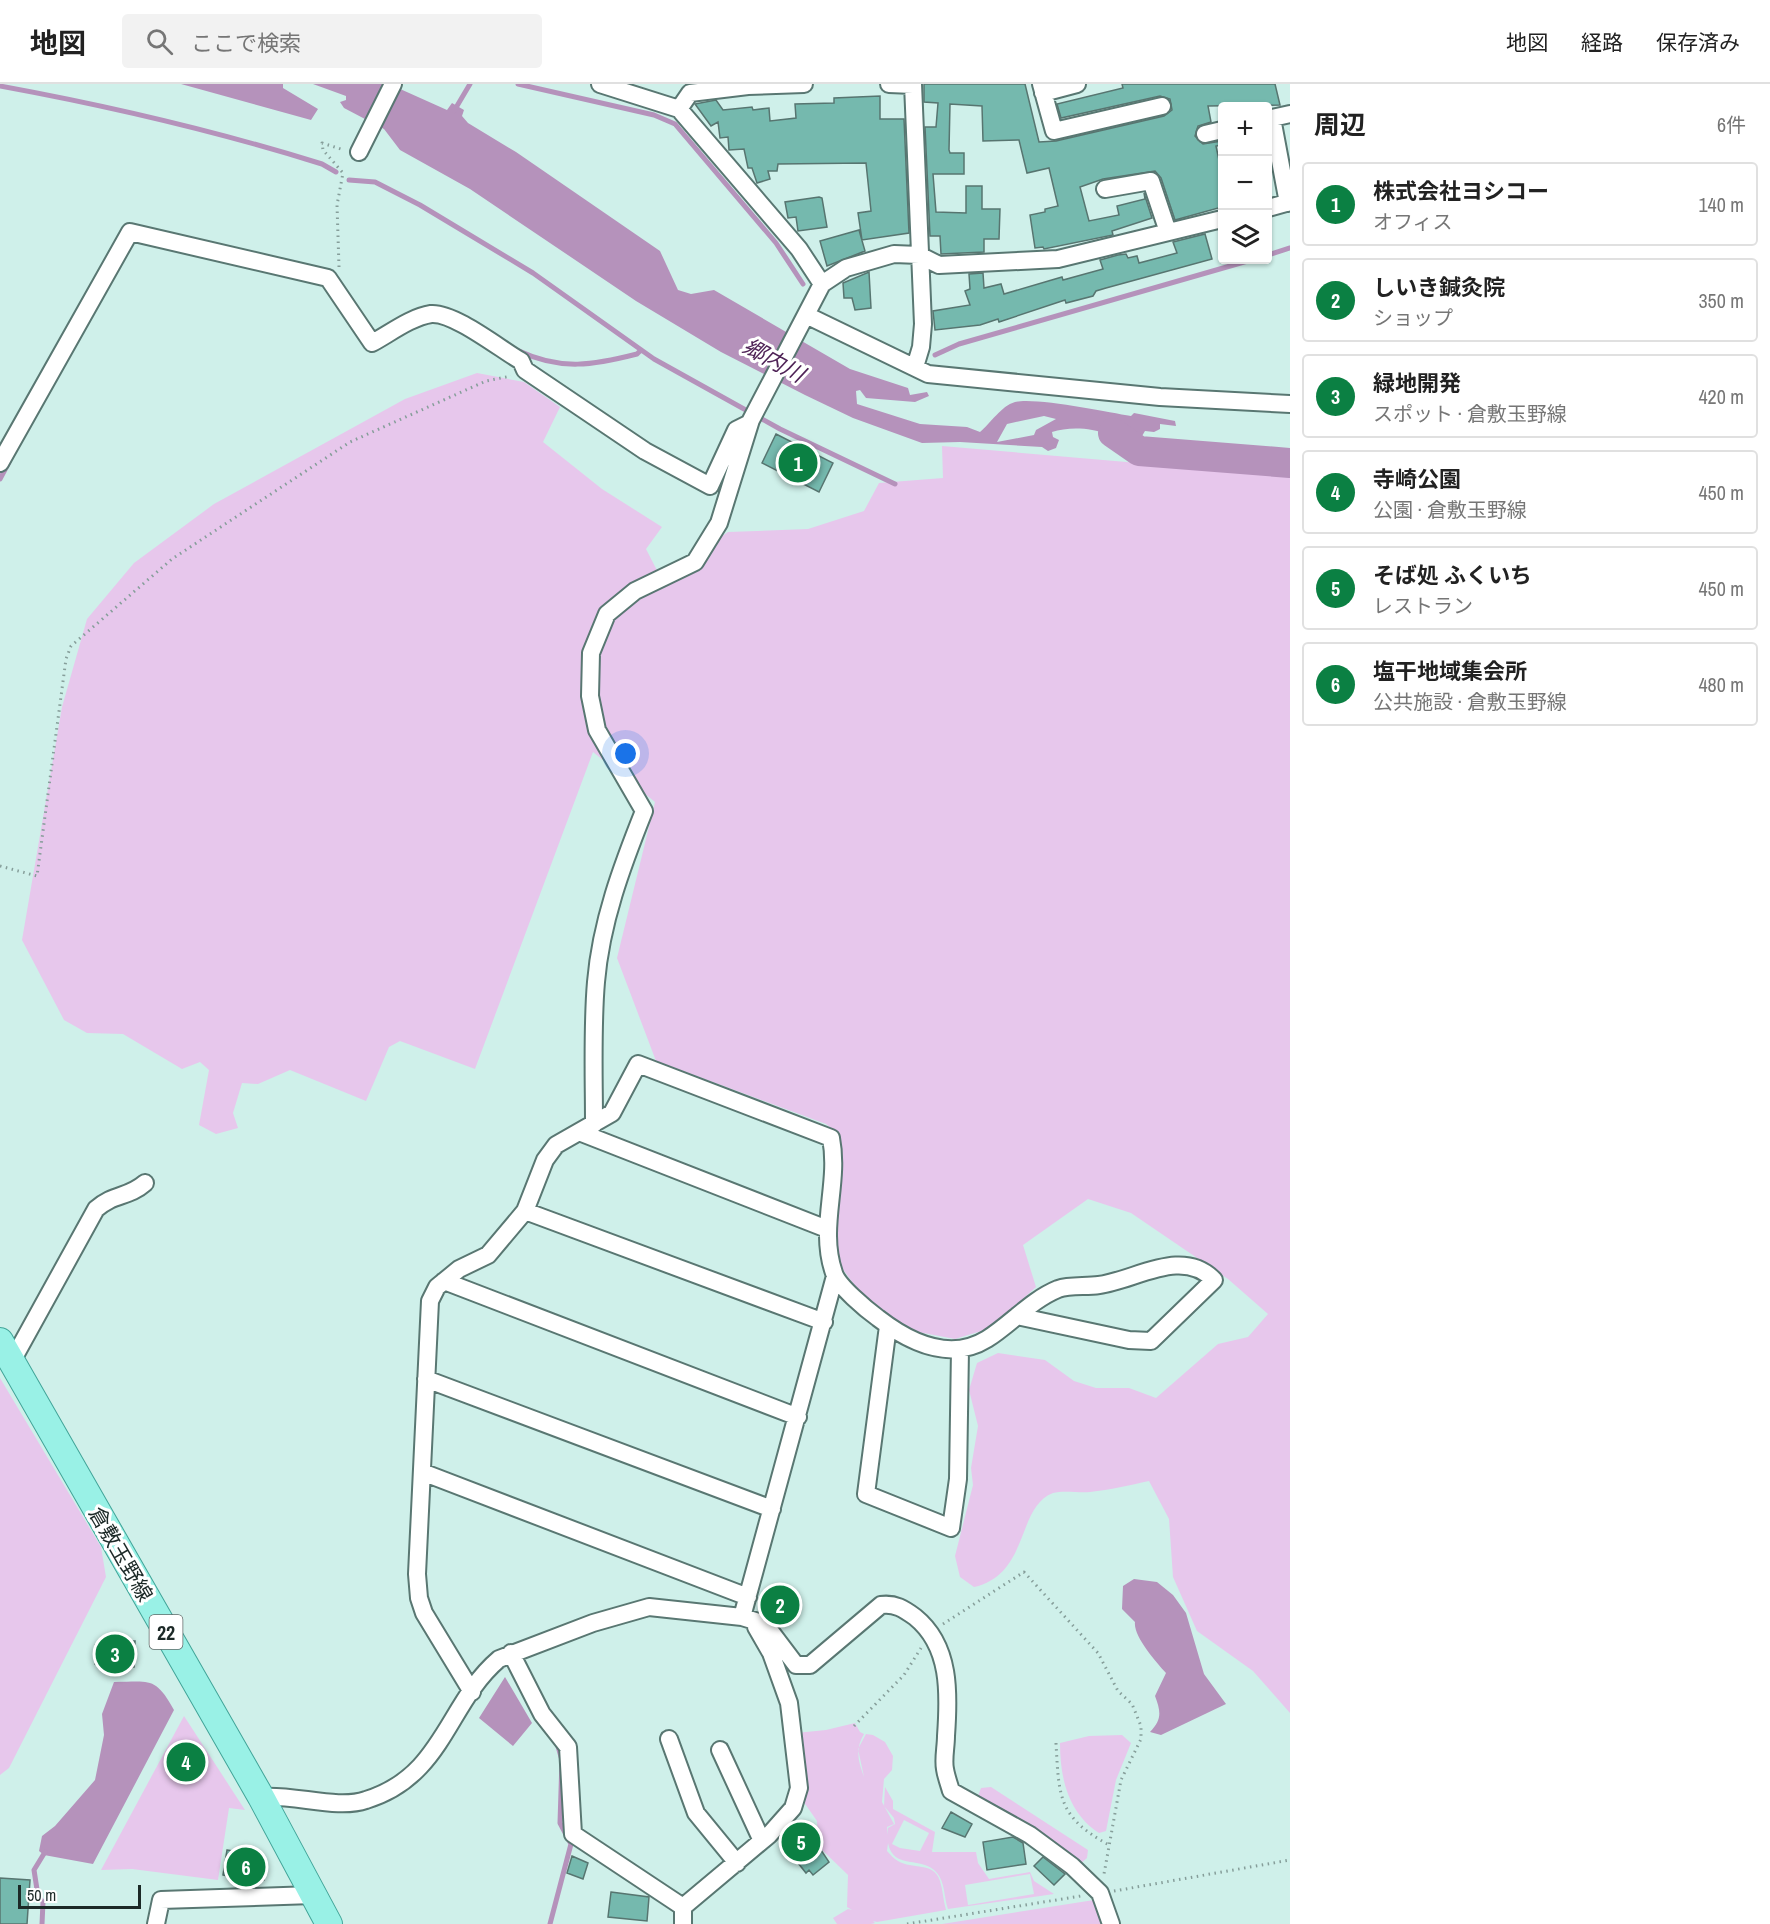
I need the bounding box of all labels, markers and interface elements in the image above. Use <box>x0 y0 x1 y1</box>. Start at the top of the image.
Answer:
search box <box>122 14 542 68</box>
text: 地図 <box>30 24 86 62</box>
icon: search <box>143 25 176 58</box>
text: ここで検索 <box>191 28 301 58</box>
text: 地図 <box>1506 28 1548 57</box>
text: 経路 <box>1581 28 1623 57</box>
text: 保存済み <box>1656 28 1740 57</box>
map controls <box>1218 102 1272 264</box>
button: + <box>1218 102 1272 156</box>
text: 周辺 <box>1314 107 1366 142</box>
text: 6件 <box>1717 111 1746 138</box>
button: − <box>1218 156 1272 210</box>
text: 株式会社ヨシコー <box>1373 176 1549 206</box>
text: 1 <box>1331 191 1340 218</box>
text: 140 m <box>1698 191 1744 218</box>
text: オフィス <box>1373 208 1453 235</box>
button: layers <box>1218 210 1272 264</box>
text: しいき鍼灸院 <box>1373 272 1505 302</box>
text: 2 <box>1331 287 1340 314</box>
text: 350 m <box>1698 287 1744 314</box>
text: ショップ <box>1373 304 1453 331</box>
water label: 郷内川 <box>738 331 812 390</box>
text: 緑地開発 <box>1373 368 1461 398</box>
text: 3 <box>1331 383 1340 410</box>
text: 420 m <box>1698 383 1744 410</box>
text: スポット · 倉敷玉野線 <box>1373 400 1567 427</box>
pin: 1 <box>778 440 818 485</box>
text: 寺崎公園 <box>1373 464 1461 494</box>
text: 4 <box>1331 479 1340 506</box>
text: 450 m <box>1698 479 1744 506</box>
text: 公園 · 倉敷玉野線 <box>1373 496 1527 523</box>
text: そば処 ふくいち <box>1373 560 1532 590</box>
text: 5 <box>1331 575 1340 602</box>
text: 450 m <box>1698 575 1744 602</box>
text: レストラン <box>1373 592 1473 619</box>
text: 塩干地域集会所 <box>1373 656 1527 686</box>
text: 6 <box>1331 671 1340 698</box>
text: 480 m <box>1698 671 1744 698</box>
text: 公共施設 · 倉敷玉野線 <box>1373 688 1567 715</box>
your location <box>611 739 640 768</box>
street label: 倉敷玉野線 <box>82 1501 160 1607</box>
pin: 2 <box>760 1582 800 1628</box>
road number: 22 <box>150 1615 182 1649</box>
pin: 3 <box>96 1632 134 1676</box>
pin: 4 <box>166 1740 206 1784</box>
pin: 5 <box>782 1820 820 1864</box>
pin: 6 <box>226 1844 266 1890</box>
scale bar <box>18 1882 141 1910</box>
text: 50 m <box>27 1884 56 1906</box>

